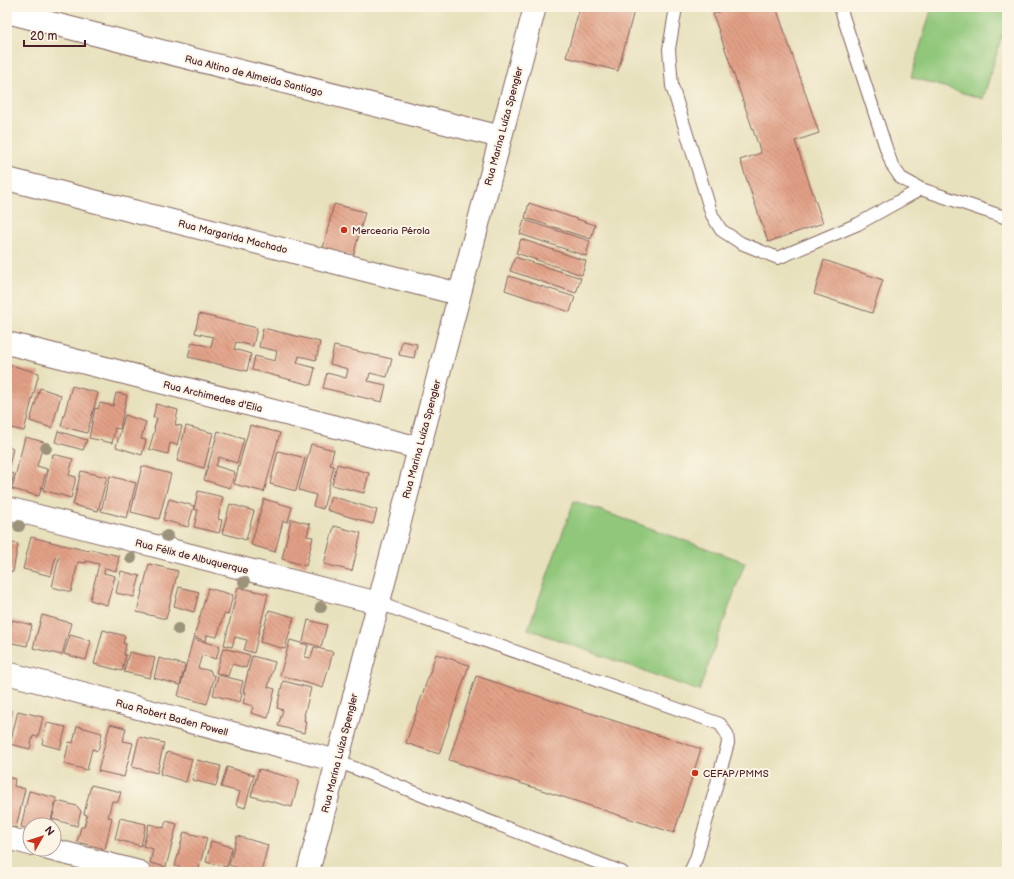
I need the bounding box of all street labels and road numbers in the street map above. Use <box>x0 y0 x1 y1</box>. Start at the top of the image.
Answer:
street label: Rua Altino de Almeida Santiago <box>183 53 324 99</box>
street label: Rua Marina Luíza Spengler <box>482 65 526 187</box>
street label: Rua Margarida Machado <box>177 218 289 256</box>
street label: Rua Marina Luíza Spengler <box>400 378 444 500</box>
street label: Rua Archimedes d'Elia <box>162 379 264 415</box>
street label: Rua Félix de Albuquerque <box>134 537 250 577</box>
street label: Rua Marina Luíza Spengler <box>319 692 361 814</box>
street label: Rua Robert Baden Powell <box>114 697 229 739</box>

